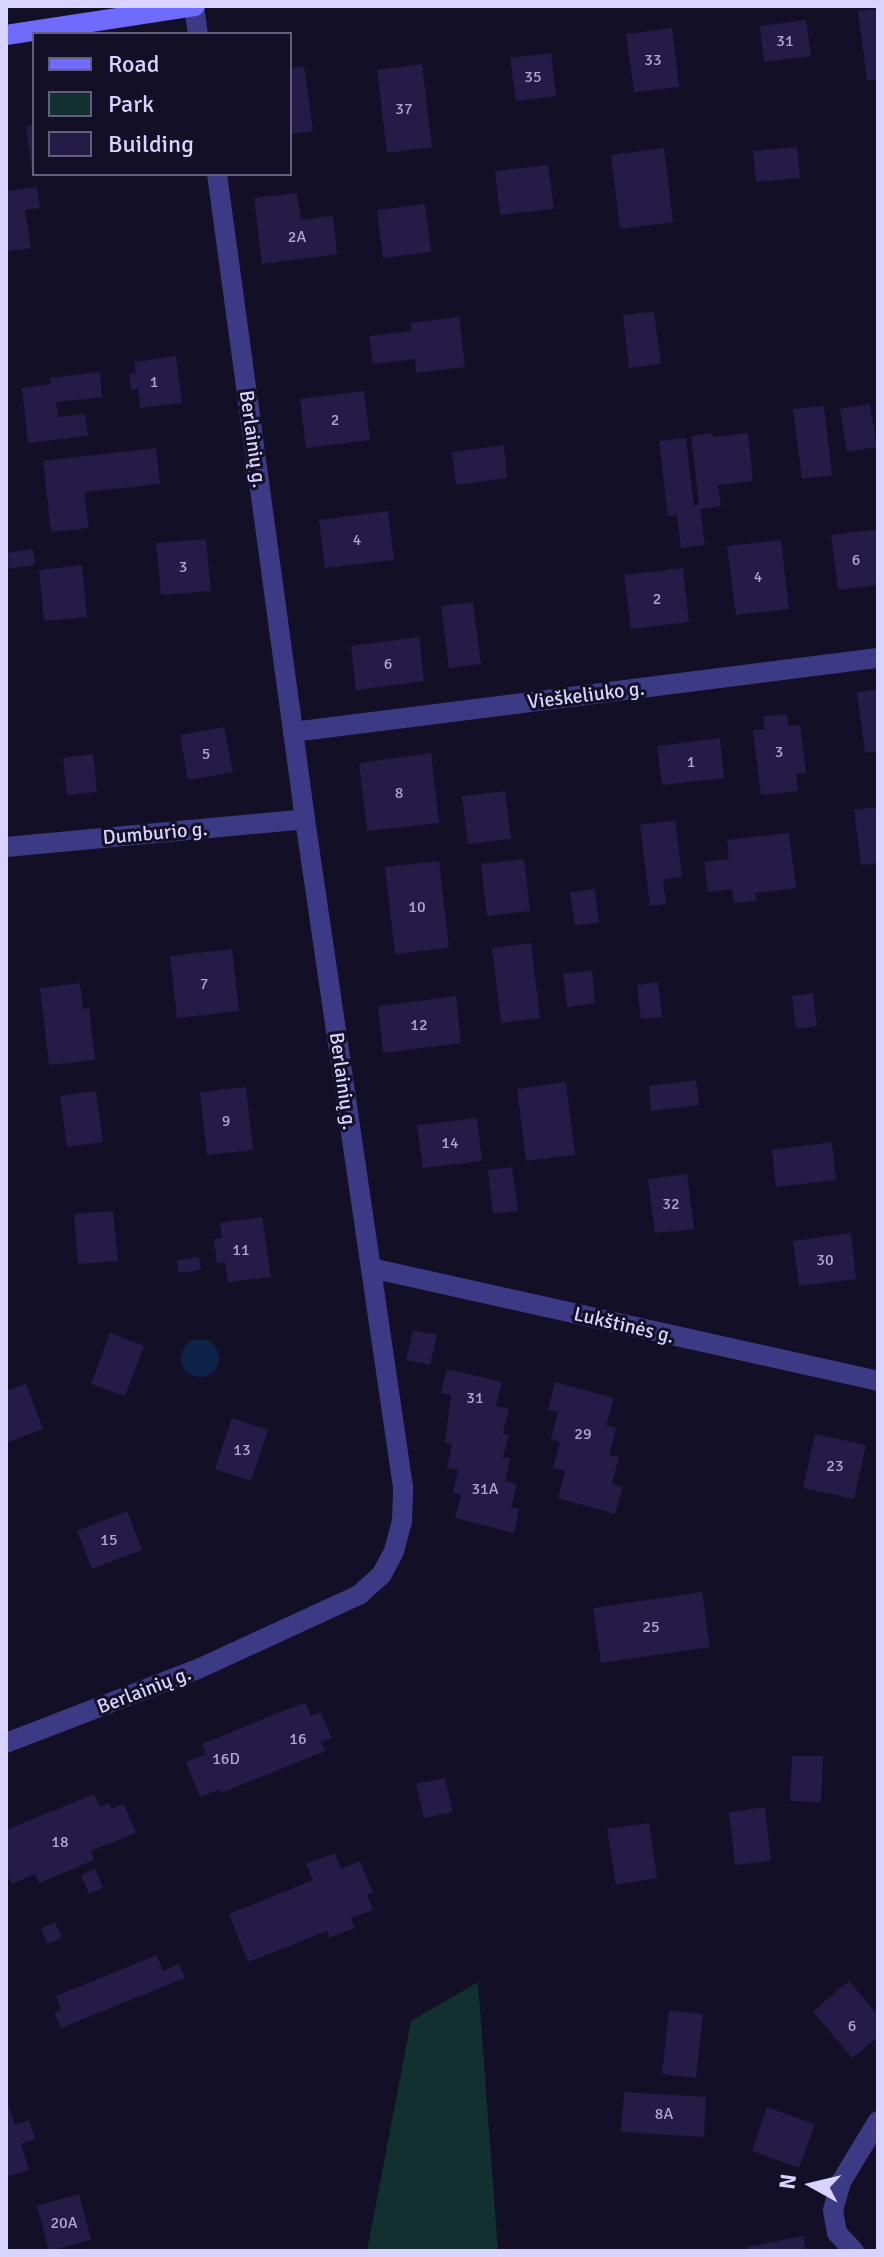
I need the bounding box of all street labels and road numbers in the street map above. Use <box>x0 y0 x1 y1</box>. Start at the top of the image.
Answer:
street label: Berlainių g. <box>234 389 272 489</box>
street label: Vieškeliuko g. <box>526 676 646 714</box>
street label: Dumburio g. <box>102 816 208 850</box>
street label: Berlainių g. <box>324 1031 362 1131</box>
street label: Lukštinės g. <box>572 1302 676 1348</box>
street label: Berlainių g. <box>94 1661 194 1719</box>

